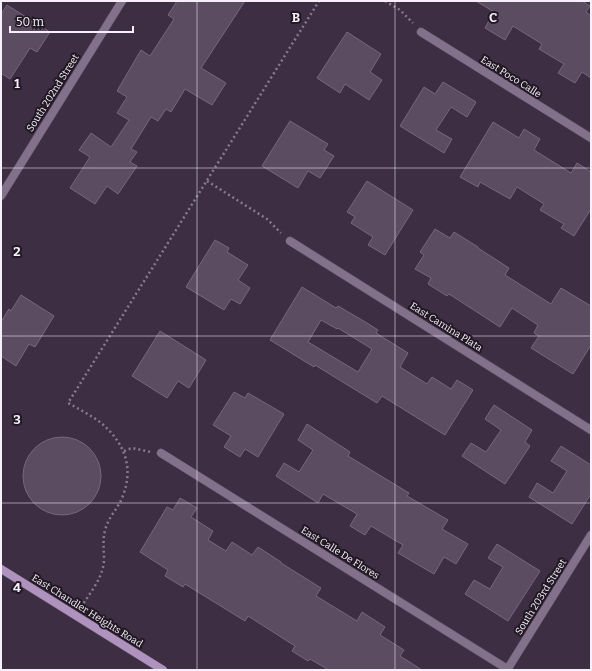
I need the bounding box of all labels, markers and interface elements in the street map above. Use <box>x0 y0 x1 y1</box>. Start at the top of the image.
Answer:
scale bar <box>10 8 133 34</box>
text: B <box>292 10 300 25</box>
text: C <box>489 10 497 25</box>
text: 50 m <box>16 15 45 29</box>
street label: South 202nd Street <box>24 52 82 134</box>
street label: East Poco Calle <box>479 54 543 100</box>
text: 1 <box>14 76 20 91</box>
text: 2 <box>13 244 21 259</box>
street label: East Camina Plata <box>408 300 485 354</box>
text: 3 <box>13 412 21 427</box>
street label: East Calle De Flores <box>299 524 382 582</box>
street label: South 203rd Street <box>513 557 569 637</box>
street label: East Chandler Heights Road <box>29 572 145 650</box>
text: 4 <box>13 580 21 595</box>

